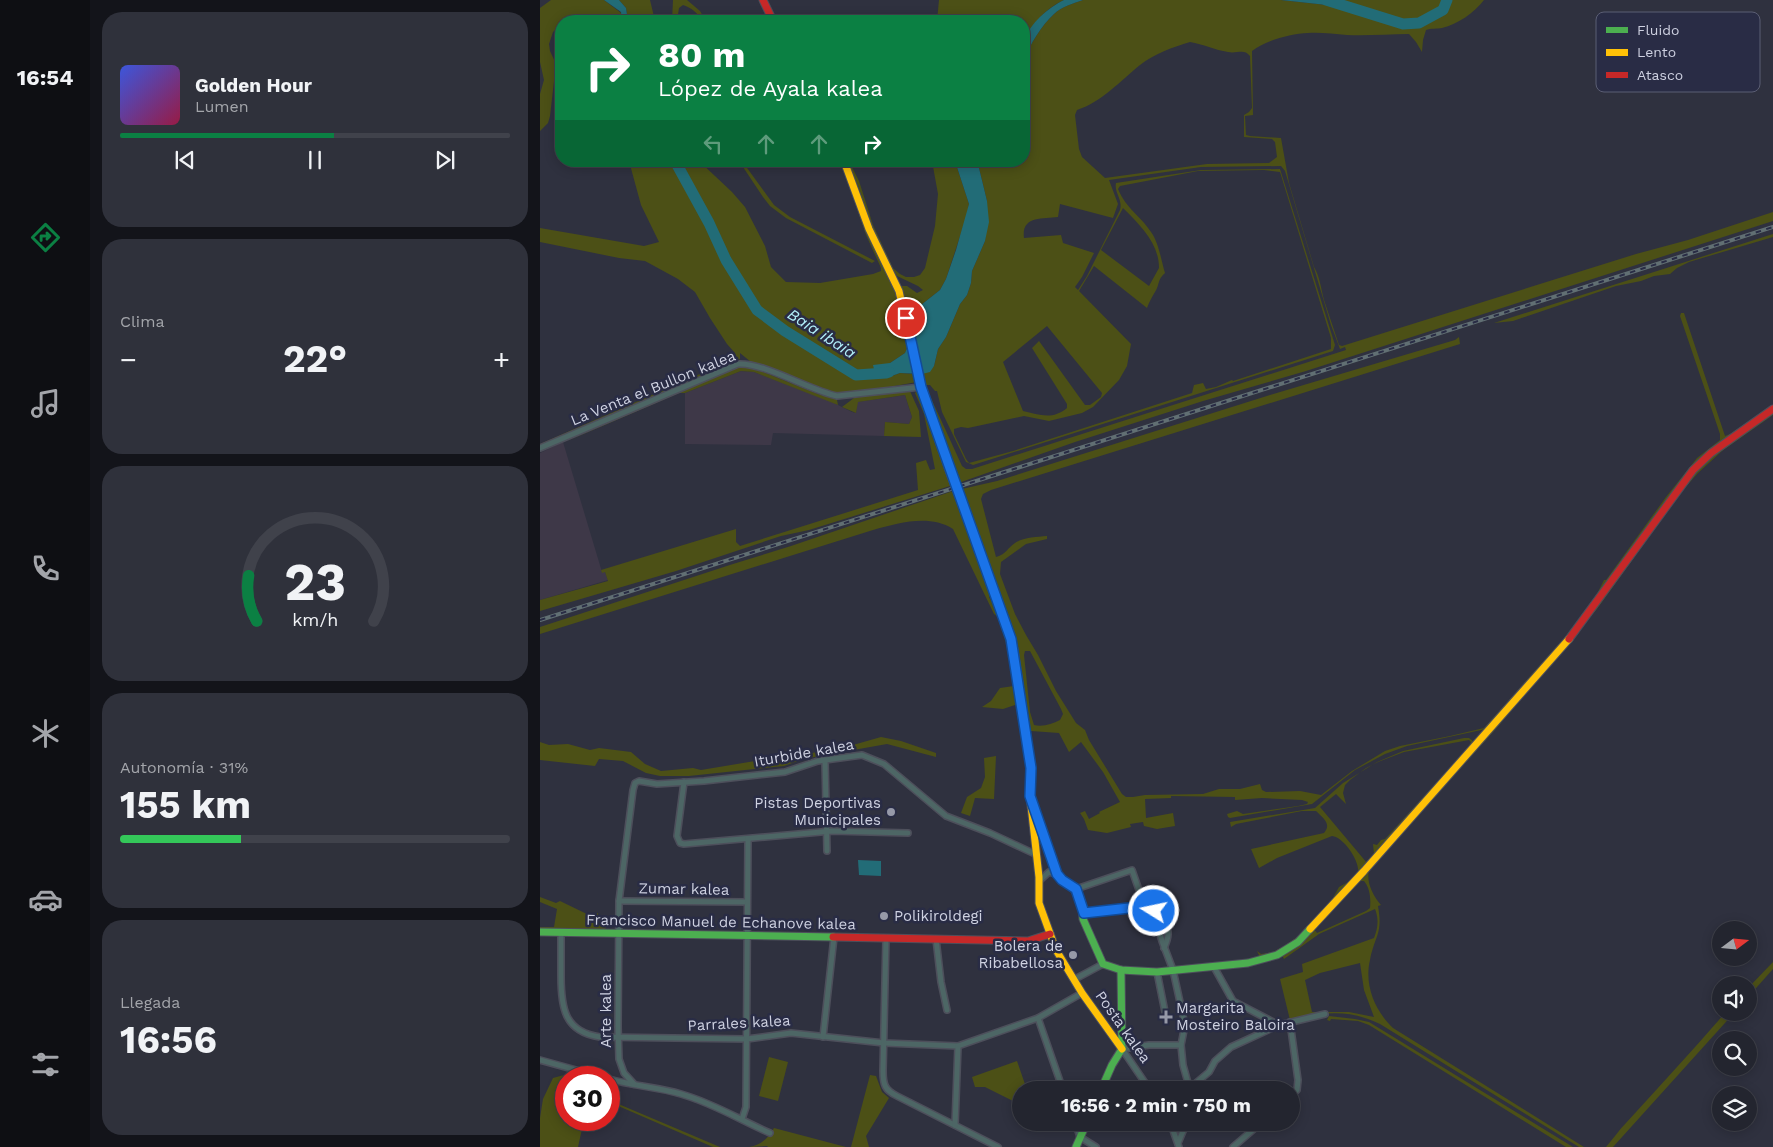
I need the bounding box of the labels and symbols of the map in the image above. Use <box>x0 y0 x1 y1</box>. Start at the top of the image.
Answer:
legend <box>1596 12 1760 92</box>
text: Fluido <box>1637 22 1679 38</box>
text: Lento <box>1637 44 1676 60</box>
text: Atasco <box>1637 67 1683 83</box>
pin <box>885 297 927 339</box>
water label: Baia ibaia <box>784 304 859 363</box>
street label: La Venta el Bullon kalea <box>568 346 739 429</box>
street label: Iturbide kalea <box>753 735 856 771</box>
place label: Pistas Deportivas Municipales <box>754 794 881 829</box>
marker: Pistas Deportivas Municipales <box>885 806 897 818</box>
street label: Zumar kalea <box>639 879 730 899</box>
position arrow <box>1127 884 1179 936</box>
place label: Polikiroldegi <box>894 907 983 925</box>
marker: Polikiroldegi <box>878 910 890 922</box>
street label: Francisco Manuel de Echanove kalea <box>586 911 856 933</box>
north arrow <box>1712 921 1758 966</box>
place label: Bolera de Ribabellosa <box>979 937 1064 972</box>
marker: Bolera de Ribabellosa <box>1067 949 1079 961</box>
street label: Arte kalea <box>597 973 615 1048</box>
street label: Posta kalea <box>1092 987 1155 1067</box>
place label: Margarita Mosteiro Baloira <box>1176 999 1295 1034</box>
street label: Parrales kalea <box>687 1011 791 1035</box>
marker: Margarita Mosteiro Baloira <box>1160 1011 1172 1023</box>
speed limit sign: 30 <box>555 1066 620 1131</box>

